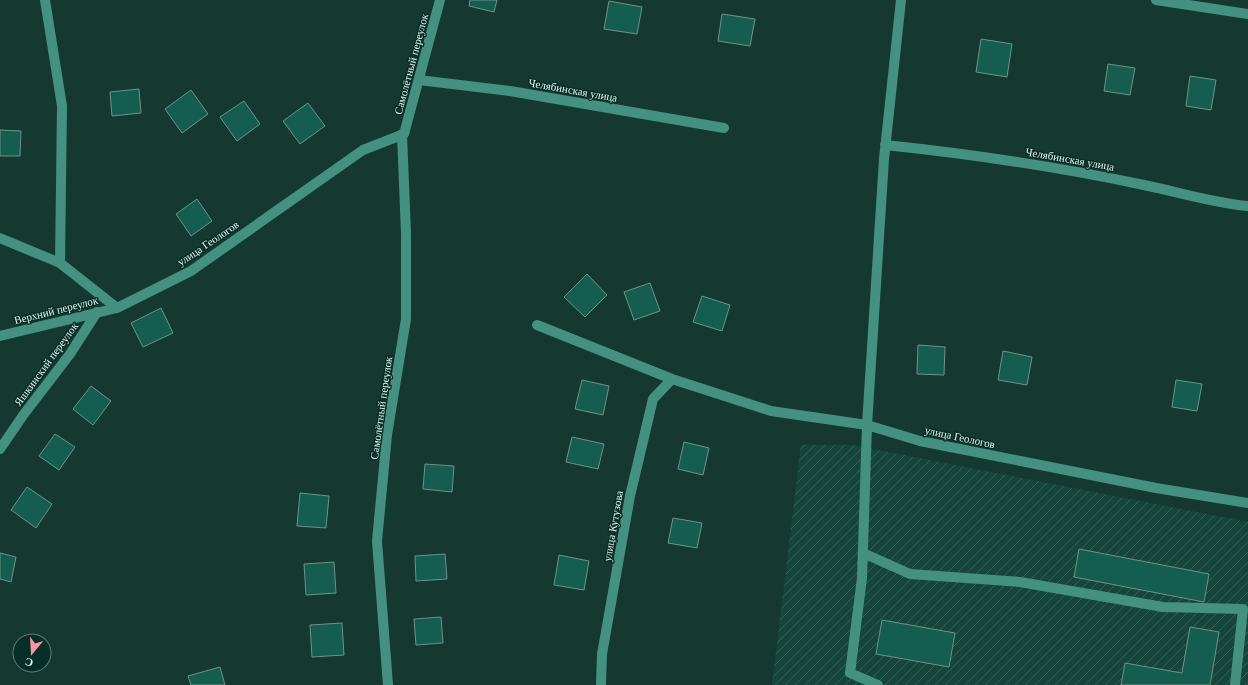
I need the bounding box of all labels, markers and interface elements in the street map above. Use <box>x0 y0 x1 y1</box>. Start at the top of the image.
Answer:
street label: Самолётный переулок <box>392 12 430 116</box>
street label: Челябинская улица <box>528 76 618 104</box>
street label: Челябинская улица <box>1025 145 1115 173</box>
street label: улица Геологов <box>175 218 241 268</box>
street label: Верхний переулок <box>13 294 100 326</box>
street label: Яшкинский переулок <box>12 320 81 408</box>
street label: Самолётный переулок <box>368 355 394 460</box>
street label: улица Геологов <box>924 424 996 450</box>
street label: улица Кутузова <box>601 489 625 562</box>
north arrow <box>12 633 52 673</box>
text: С <box>23 656 35 669</box>

